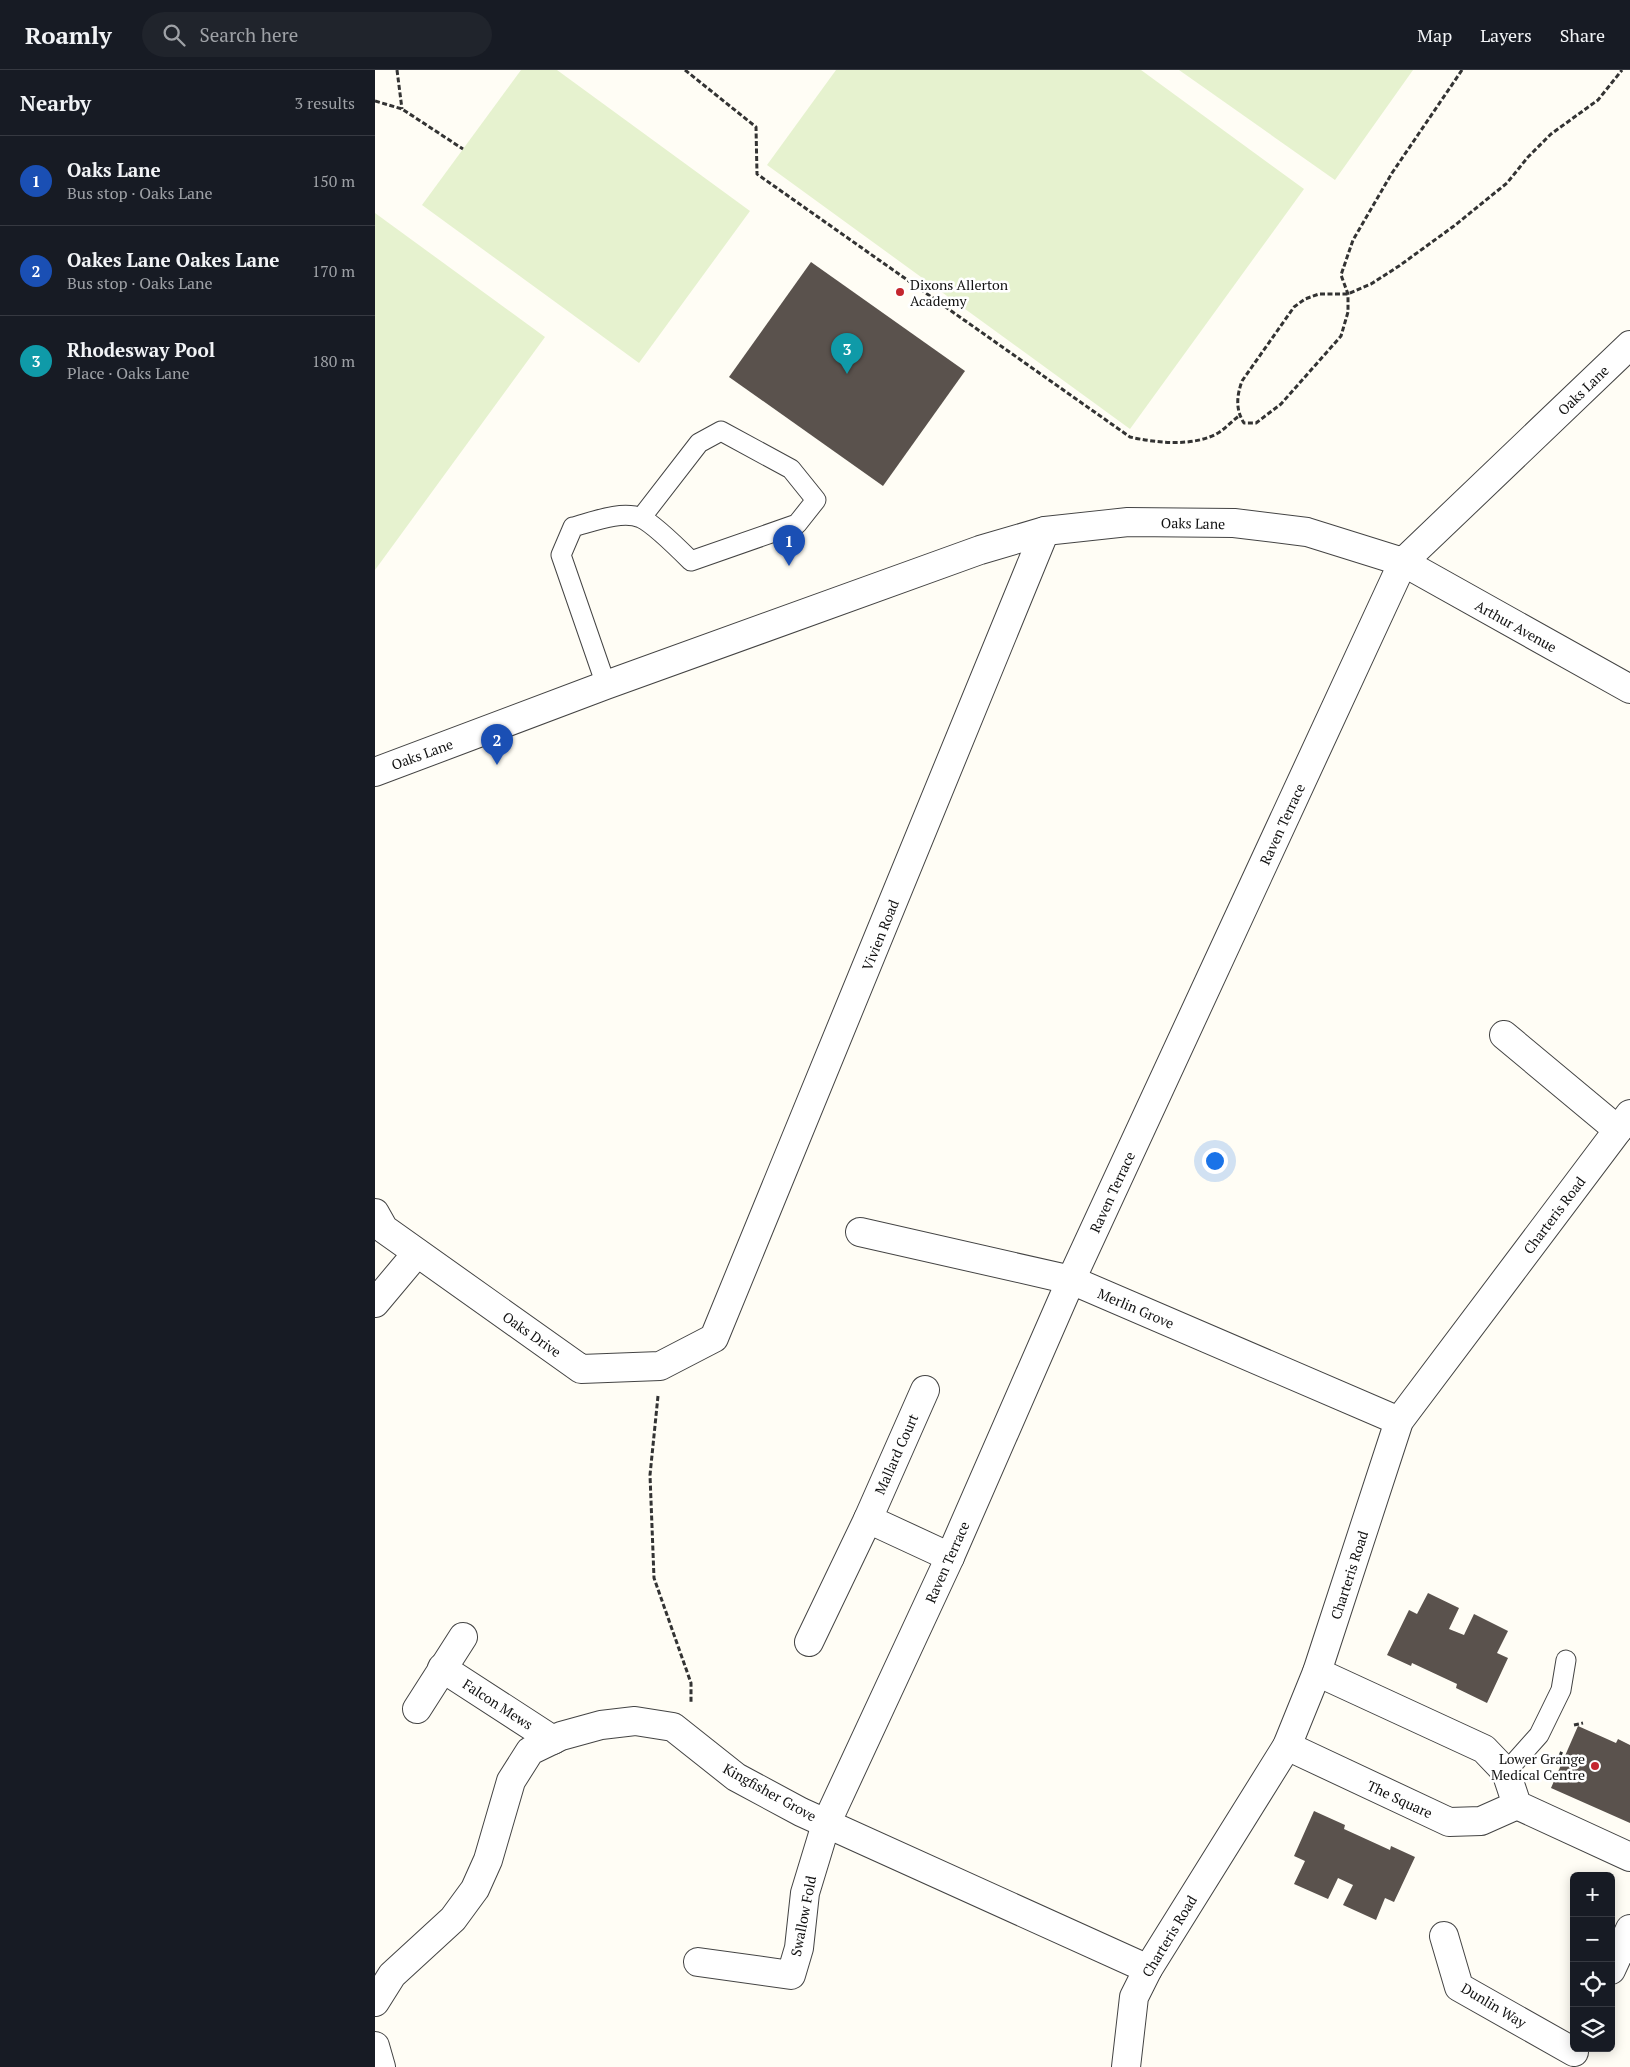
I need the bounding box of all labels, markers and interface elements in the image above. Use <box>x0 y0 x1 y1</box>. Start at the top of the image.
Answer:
search box <box>142 12 492 57</box>
text: Roamly <box>25 19 112 51</box>
icon: search <box>160 21 188 49</box>
text: Search here <box>200 22 298 47</box>
text: Map <box>1417 23 1452 47</box>
text: Layers <box>1480 23 1532 47</box>
text: Share <box>1560 23 1605 47</box>
text: Nearby <box>20 89 91 117</box>
text: 3 results <box>295 92 355 114</box>
text: Oaks Lane <box>67 157 161 182</box>
text: 1 <box>31 170 41 192</box>
text: 150 m <box>312 170 355 192</box>
text: Bus stop · Oaks Lane <box>67 182 213 204</box>
text: Oakes Lane Oakes Lane <box>67 247 280 272</box>
text: 2 <box>31 260 41 282</box>
text: 170 m <box>312 260 355 282</box>
text: Bus stop · Oaks Lane <box>67 272 213 294</box>
place label: Dixons Allerton Academy <box>910 275 1009 310</box>
marker: Dixons Allerton Academy <box>894 286 906 298</box>
pin: 3 <box>831 333 863 374</box>
text: Rhodesway Pool <box>67 337 215 362</box>
text: 3 <box>31 350 41 372</box>
text: 180 m <box>312 350 355 372</box>
street label: Oaks Lane <box>1553 361 1613 419</box>
text: Place · Oaks Lane <box>67 362 190 384</box>
street label: Oaks Lane <box>1161 513 1225 533</box>
pin: 1 <box>773 525 805 566</box>
street label: Arthur Avenue <box>1472 596 1560 656</box>
pin: 2 <box>481 724 513 765</box>
street label: Oaks Lane <box>389 734 455 774</box>
street label: Raven Terrace <box>1255 780 1309 868</box>
street label: Vivien Road <box>857 896 903 973</box>
street label: Raven Terrace <box>1085 1148 1139 1236</box>
your location <box>1202 1148 1228 1174</box>
street label: Charteris Road <box>1519 1172 1589 1258</box>
street label: Merlin Grove <box>1095 1283 1177 1333</box>
street label: Oaks Drive <box>499 1307 565 1361</box>
street label: Mallard Court <box>870 1410 923 1497</box>
street label: Raven Terrace <box>921 1518 973 1606</box>
street label: Charteris Road <box>1326 1528 1372 1622</box>
street label: Falcon Mews <box>459 1674 537 1734</box>
place label: Lower Grange Medical Centre <box>1491 1749 1585 1784</box>
street label: Kingfisher Grove <box>720 1759 820 1825</box>
marker: Lower Grange Medical Centre <box>1589 1760 1601 1772</box>
street label: The Square <box>1364 1776 1436 1822</box>
map controls <box>1570 1872 1615 2052</box>
button: + <box>1570 1872 1615 1917</box>
street label: Swallow Fold <box>786 1874 820 1958</box>
street label: Charteris Road <box>1137 1891 1201 1980</box>
button: − <box>1570 1917 1615 1962</box>
button: locate <box>1570 1962 1615 2007</box>
street label: Dunlin Way <box>1458 1978 1531 2032</box>
button: layers <box>1570 2007 1615 2052</box>

